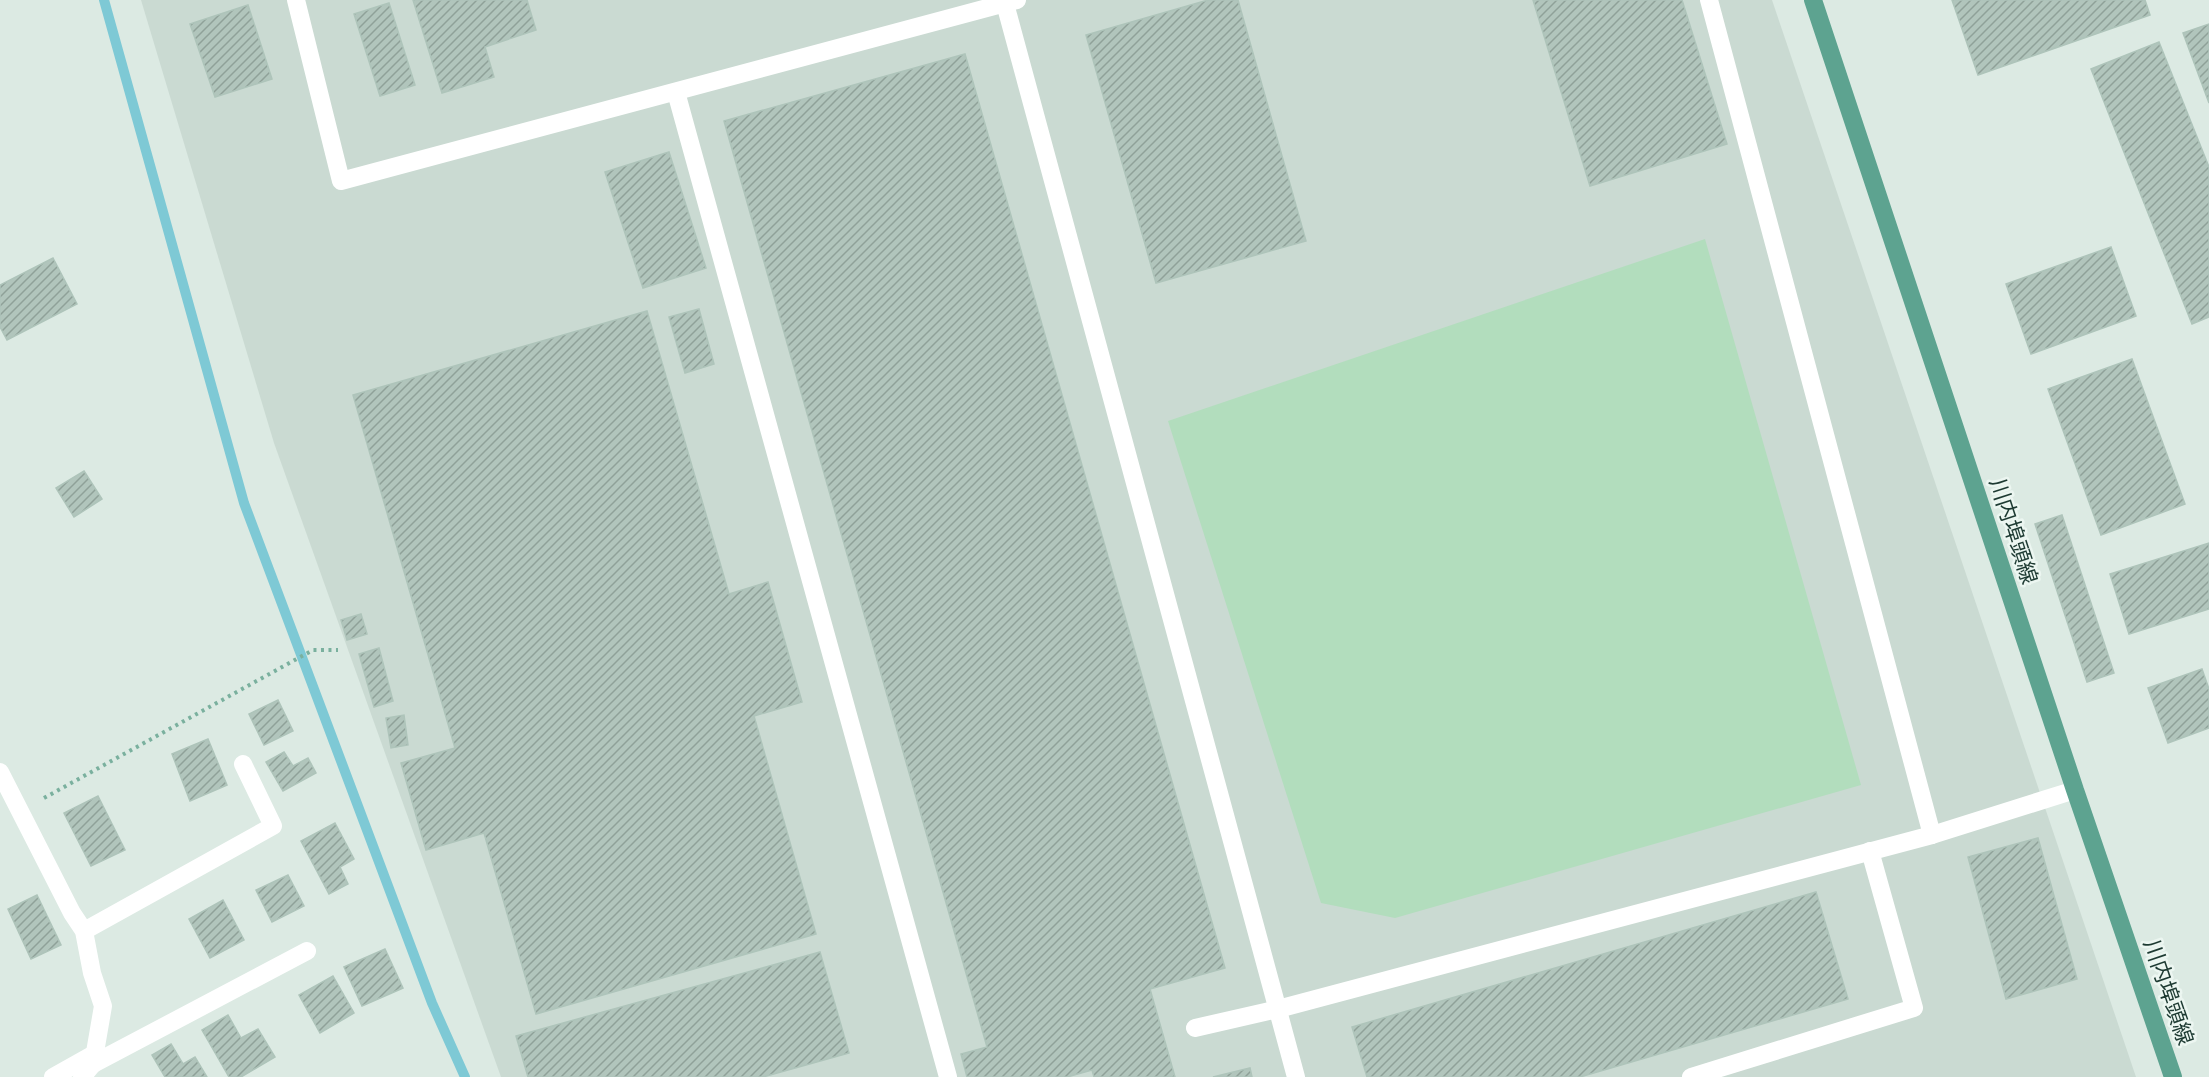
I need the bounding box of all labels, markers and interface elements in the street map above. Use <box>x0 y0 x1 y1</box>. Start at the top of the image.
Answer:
street label: 川内埠頭線 <box>1982 474 2046 588</box>
street label: 川内埠頭線 <box>2136 935 2202 1049</box>

